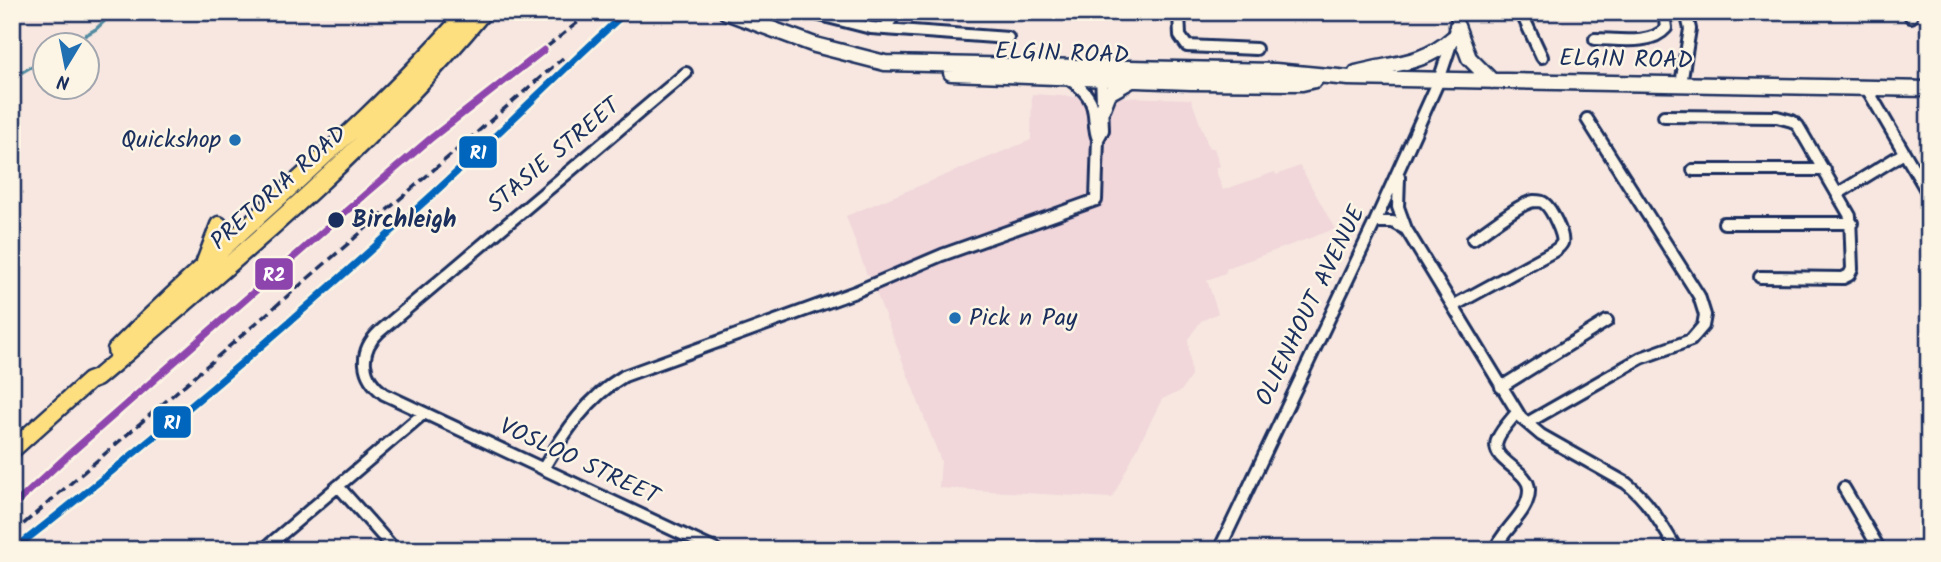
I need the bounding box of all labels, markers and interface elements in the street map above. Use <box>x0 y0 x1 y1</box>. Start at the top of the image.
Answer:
north arrow <box>32 32 102 102</box>
street label: ELGIN ROAD <box>994 32 1130 76</box>
street label: ELGIN ROAD <box>1559 39 1693 81</box>
text: N <box>55 65 72 97</box>
street label: STASIE STREET <box>478 87 631 224</box>
street label: PRETORIA ROAD <box>202 116 356 260</box>
place label: Quickshop <box>121 121 222 160</box>
marker: Quickshop <box>227 132 243 148</box>
line badge: R1 <box>458 135 498 169</box>
text: R1 <box>469 139 487 169</box>
street label: OLIENHOUT AVENUE <box>1245 198 1377 413</box>
place label: Birchleigh <box>352 201 457 240</box>
marker: Birchleigh <box>326 210 346 230</box>
line badge: R2 <box>254 257 294 291</box>
text: R2 <box>263 261 285 291</box>
place label: Pick n Pay <box>969 299 1078 338</box>
marker: Pick n Pay <box>947 310 963 326</box>
line badge: R1 <box>152 405 192 439</box>
street label: VOSLOO STREET <box>492 408 668 517</box>
text: R1 <box>163 409 181 439</box>

